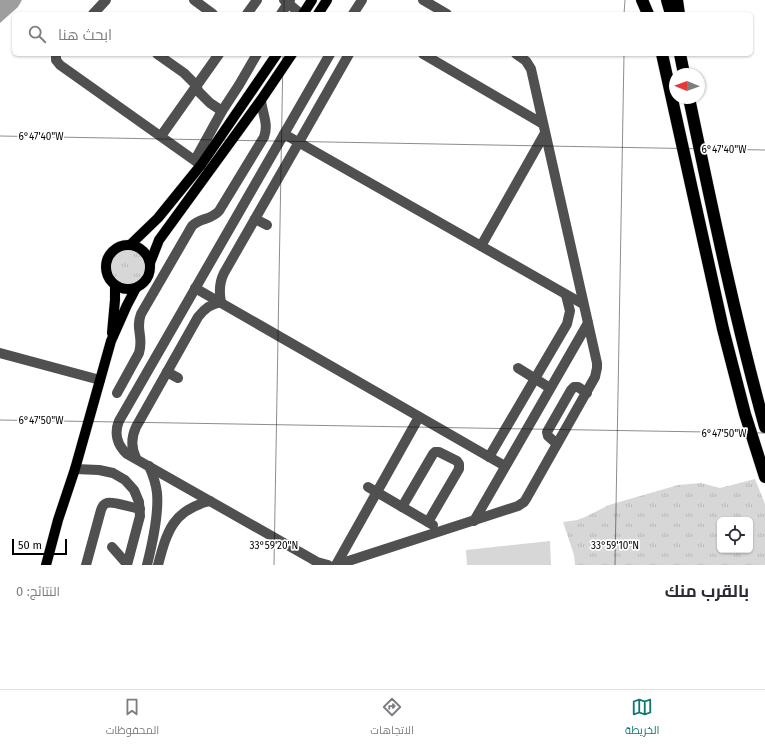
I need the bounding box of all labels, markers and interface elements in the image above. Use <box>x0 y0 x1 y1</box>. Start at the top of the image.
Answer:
search box <box>12 12 753 56</box>
icon: search <box>26 23 48 45</box>
text: ابحث هنا <box>58 26 112 44</box>
north arrow <box>669 68 705 104</box>
text: 6°47'40"W <box>19 131 64 143</box>
text: 6°47'40"W <box>702 144 747 156</box>
text: 6°47'50"W <box>19 415 64 427</box>
text: 6°47'50"W <box>702 428 747 440</box>
map controls <box>717 517 753 553</box>
button: locate <box>717 517 753 553</box>
scale bar <box>12 537 67 556</box>
text: 50 m <box>18 539 42 552</box>
text: 33°59'20"N <box>250 540 298 552</box>
text: 33°59'10"N <box>591 540 639 552</box>
text: بالقرب منك <box>665 581 749 602</box>
text: النتائج: 0 <box>16 584 60 599</box>
tab: المحفوظات <box>106 696 159 740</box>
tab: الاتجاهات <box>370 696 414 740</box>
tab: الخريطة <box>625 696 659 740</box>

